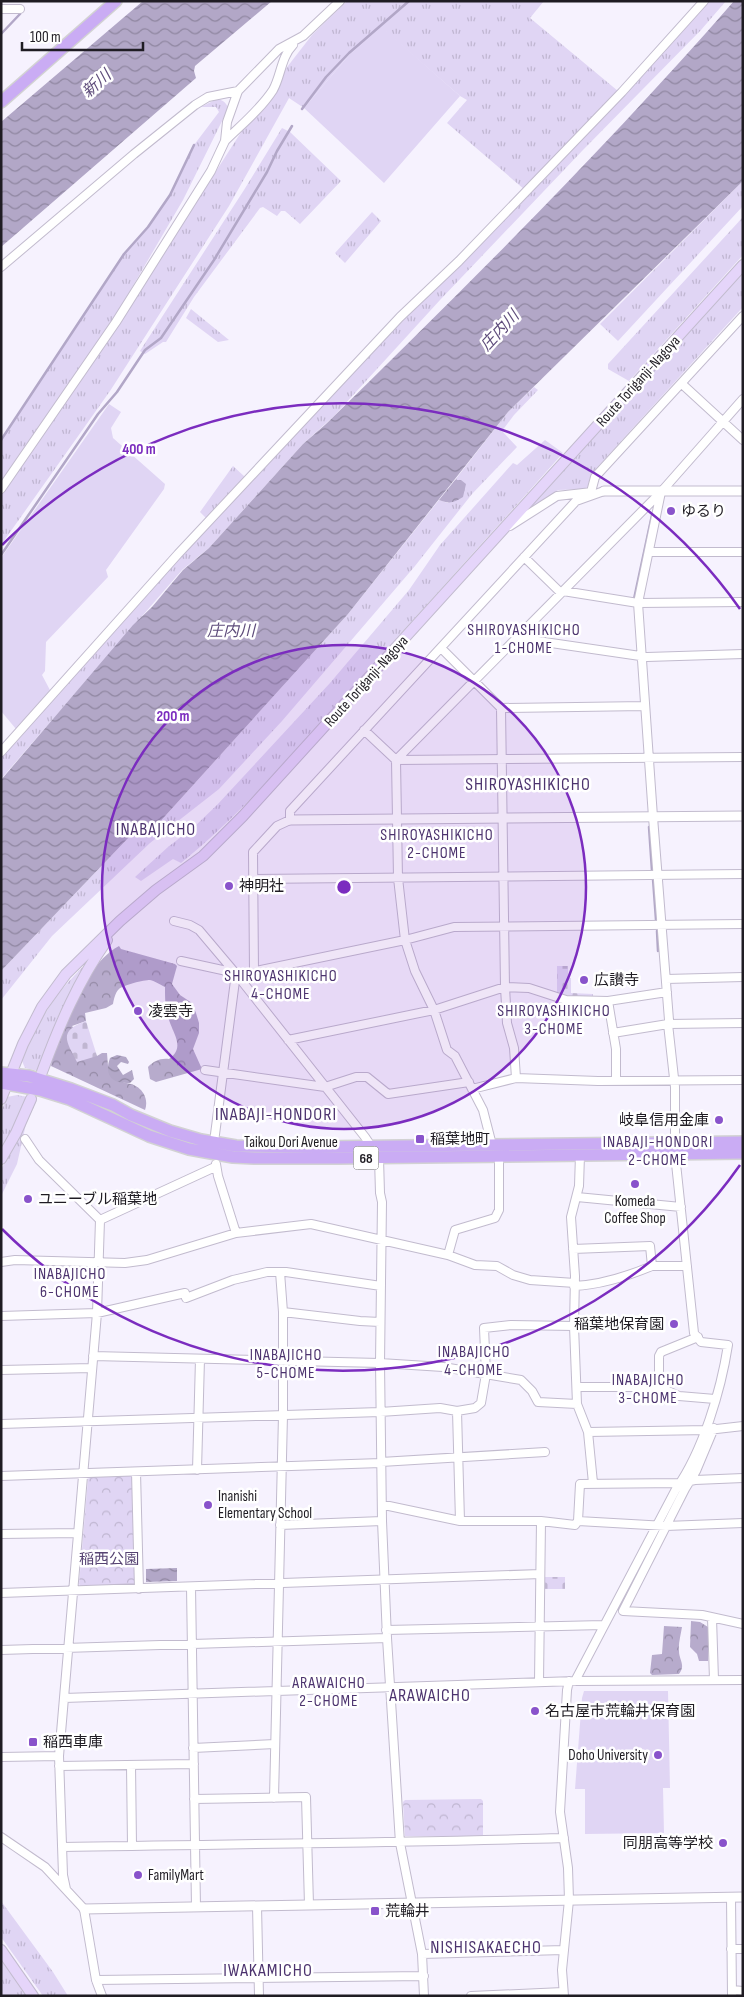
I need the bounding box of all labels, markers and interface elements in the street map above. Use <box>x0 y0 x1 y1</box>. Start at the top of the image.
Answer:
scale bar <box>22 20 144 52</box>
text: 100 m <box>30 28 61 47</box>
water label: 新川 <box>79 65 117 102</box>
water label: 庄内川 <box>477 306 525 355</box>
street label: Route Toriganji-Nagoya <box>592 332 684 431</box>
text: 400 m <box>122 440 156 459</box>
place label: ゆるり <box>681 502 726 521</box>
marker: ゆるり <box>665 505 677 517</box>
district label: SHIROYASHIKICHO 1-CHOME <box>467 621 581 658</box>
water label: 庄内川 <box>207 622 257 641</box>
street label: Route Toriganji-Nagoya <box>320 632 412 731</box>
text: 200 m <box>156 707 190 726</box>
district label: SHIROYASHIKICHO <box>465 774 591 795</box>
district label: INABAJICHO <box>116 819 196 840</box>
district label: SHIROYASHIKICHO 2-CHOME <box>380 826 494 863</box>
place label: 神明社 <box>239 877 284 896</box>
centre of rings <box>335 878 353 896</box>
marker: 神明社 <box>223 880 235 892</box>
district label: SHIROYASHIKICHO 4-CHOME <box>224 967 338 1004</box>
place label: 広讃寺 <box>594 971 639 990</box>
marker: 広讃寺 <box>578 974 590 986</box>
place label: 凌雲寺 <box>148 1002 193 1021</box>
district label: SHIROYASHIKICHO 3-CHOME <box>497 1002 611 1039</box>
marker: 凌雲寺 <box>132 1005 144 1017</box>
district label: INABAJI-HONDORI <box>215 1104 337 1125</box>
place label: 岐阜信用金庫 <box>619 1111 709 1130</box>
marker: 岐阜信用金庫 <box>713 1114 725 1126</box>
place label: 稲葉地町 <box>430 1130 490 1149</box>
street label: Taikou Dori Avenue <box>244 1133 338 1152</box>
marker: 稲葉地町 <box>414 1133 426 1145</box>
district label: INABAJI-HONDORI 2-CHOME <box>603 1133 713 1170</box>
road number: 68 <box>354 1146 378 1170</box>
marker: Komeda Coffee Shop <box>629 1178 641 1190</box>
place label: ユニーブル稲葉地 <box>38 1190 157 1209</box>
place label: Komeda Coffee Shop <box>604 1192 666 1228</box>
marker: ユニーブル稲葉地 <box>22 1193 34 1205</box>
district label: INABAJICHO 6-CHOME <box>34 1265 106 1302</box>
place label: 稲葉地保育園 <box>574 1315 664 1334</box>
marker: 稲葉地保育園 <box>668 1318 680 1330</box>
district label: INABAJICHO 4-CHOME <box>438 1343 510 1380</box>
district label: INABAJICHO 5-CHOME <box>250 1346 322 1383</box>
district label: INABAJICHO 3-CHOME <box>612 1371 684 1408</box>
place label: Inanishi Elementary School <box>218 1487 312 1523</box>
marker: Inanishi Elementary School <box>202 1499 214 1511</box>
park label: 稲西公園 <box>79 1550 139 1569</box>
district label: ARAWAICHO 2-CHOME <box>291 1674 366 1711</box>
district label: ARAWAICHO <box>388 1685 471 1706</box>
place label: 名古屋市荒輪井保育園 <box>545 1702 695 1721</box>
marker: 名古屋市荒輪井保育園 <box>529 1705 541 1717</box>
place label: 稲西車庫 <box>43 1733 103 1752</box>
marker: 稲西車庫 <box>27 1736 39 1748</box>
place label: Doho University <box>568 1746 648 1765</box>
marker: Doho University <box>652 1749 664 1761</box>
place label: 同朋高等学校 <box>623 1834 713 1853</box>
marker: 同朋高等学校 <box>717 1837 729 1849</box>
place label: FamilyMart <box>148 1866 204 1885</box>
marker: FamilyMart <box>132 1869 144 1881</box>
place label: 荒輪井 <box>385 1902 430 1921</box>
marker: 荒輪井 <box>369 1905 381 1917</box>
district label: NISHISAKAECHO <box>430 1937 542 1958</box>
district label: IWAKAMICHO <box>223 1960 313 1981</box>

